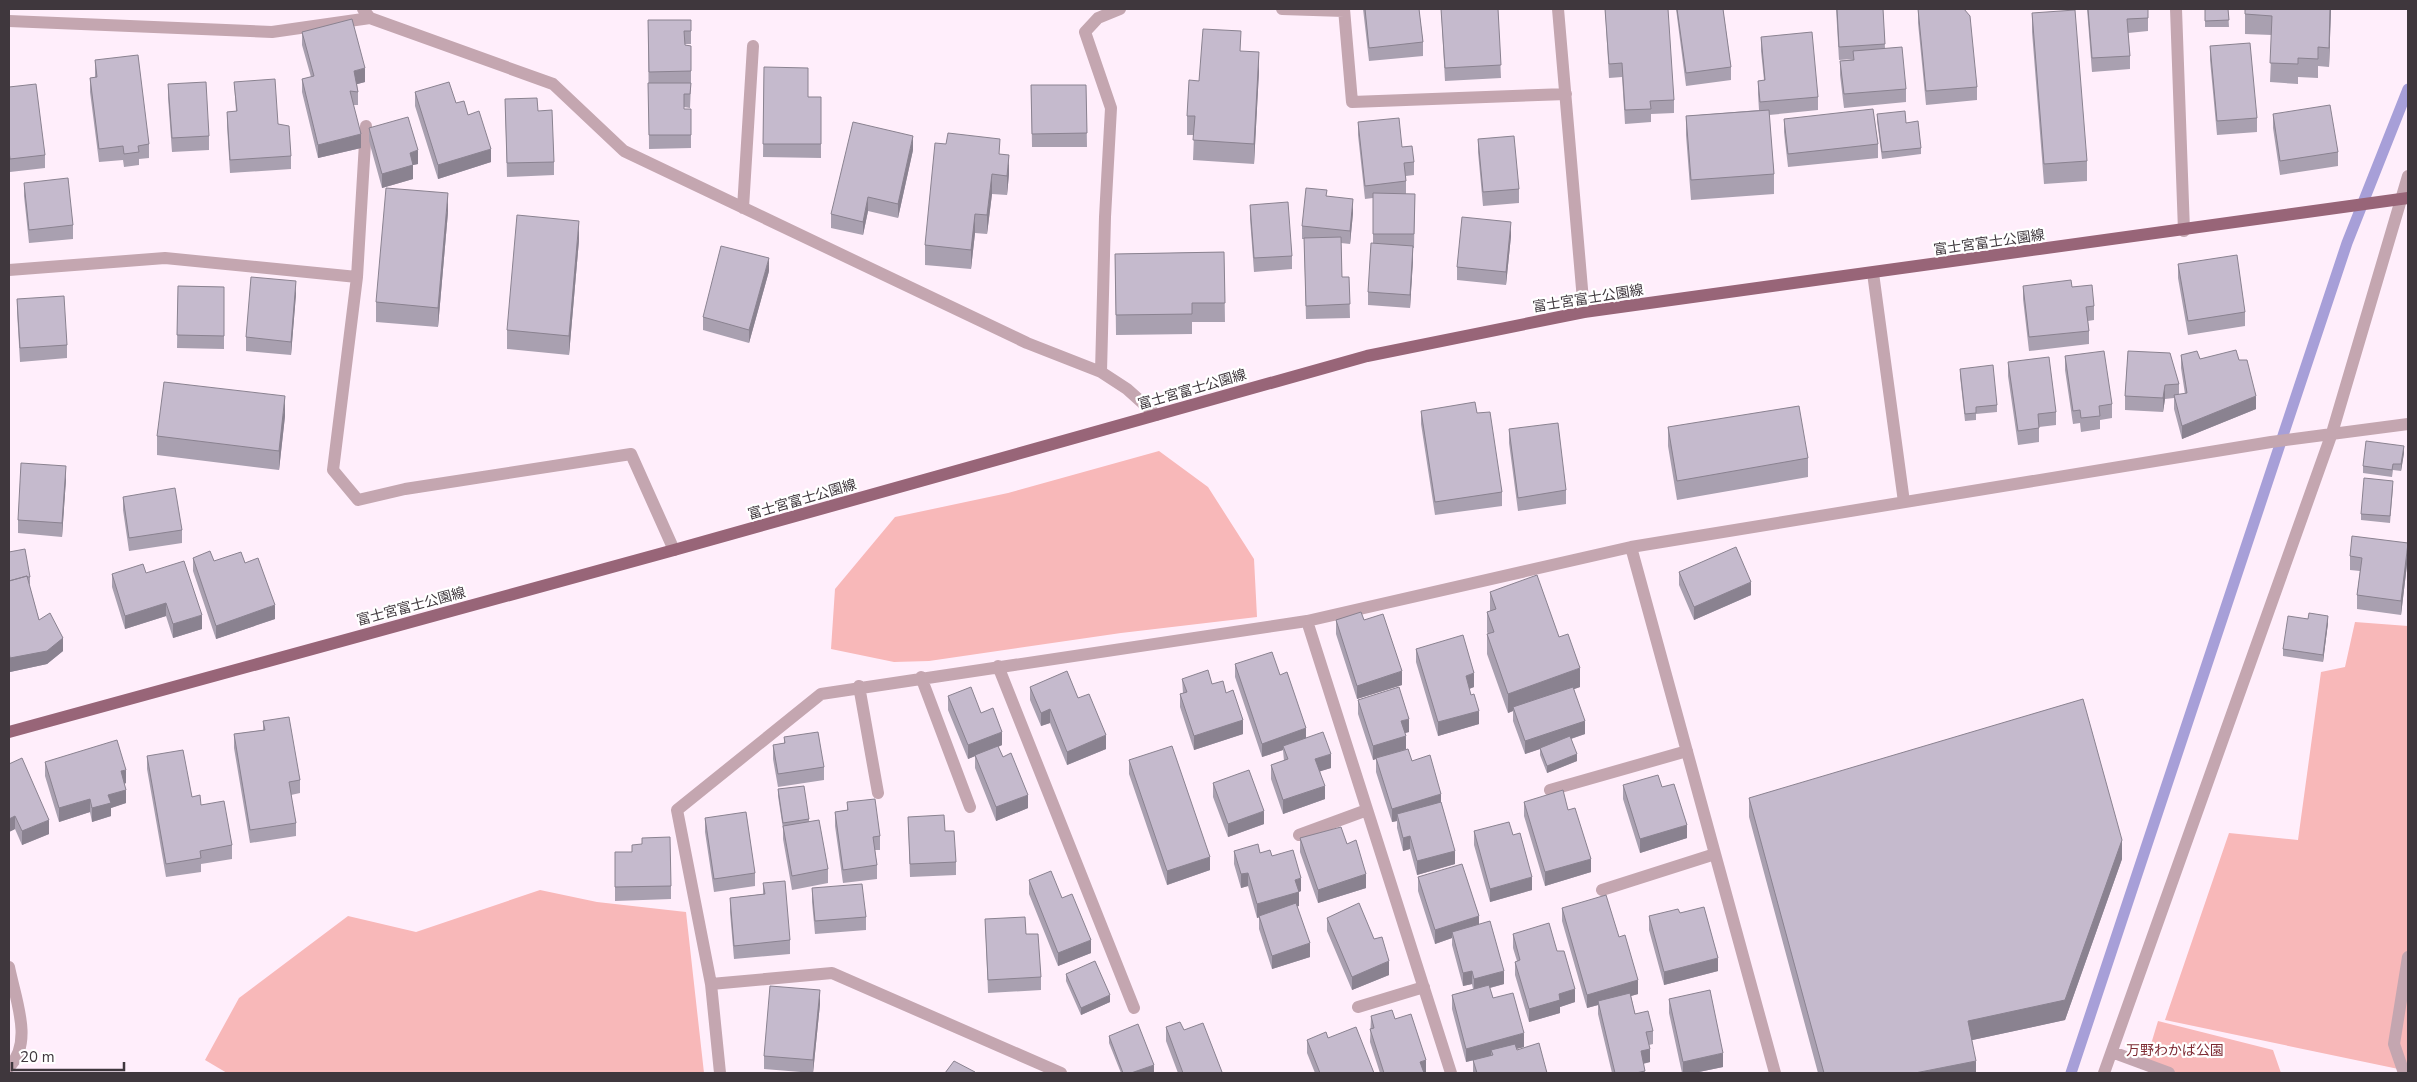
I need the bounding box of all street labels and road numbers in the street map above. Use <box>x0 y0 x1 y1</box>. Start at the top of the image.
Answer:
street label: 富士宮富士公園線 <box>1932 225 2046 260</box>
street label: 富士宮富士公園線 <box>1531 280 1645 317</box>
street label: 富士宮富士公園線 <box>1136 365 1249 414</box>
street label: 富士宮富士公園線 <box>746 475 859 524</box>
street label: 富士宮富士公園線 <box>355 583 468 630</box>

